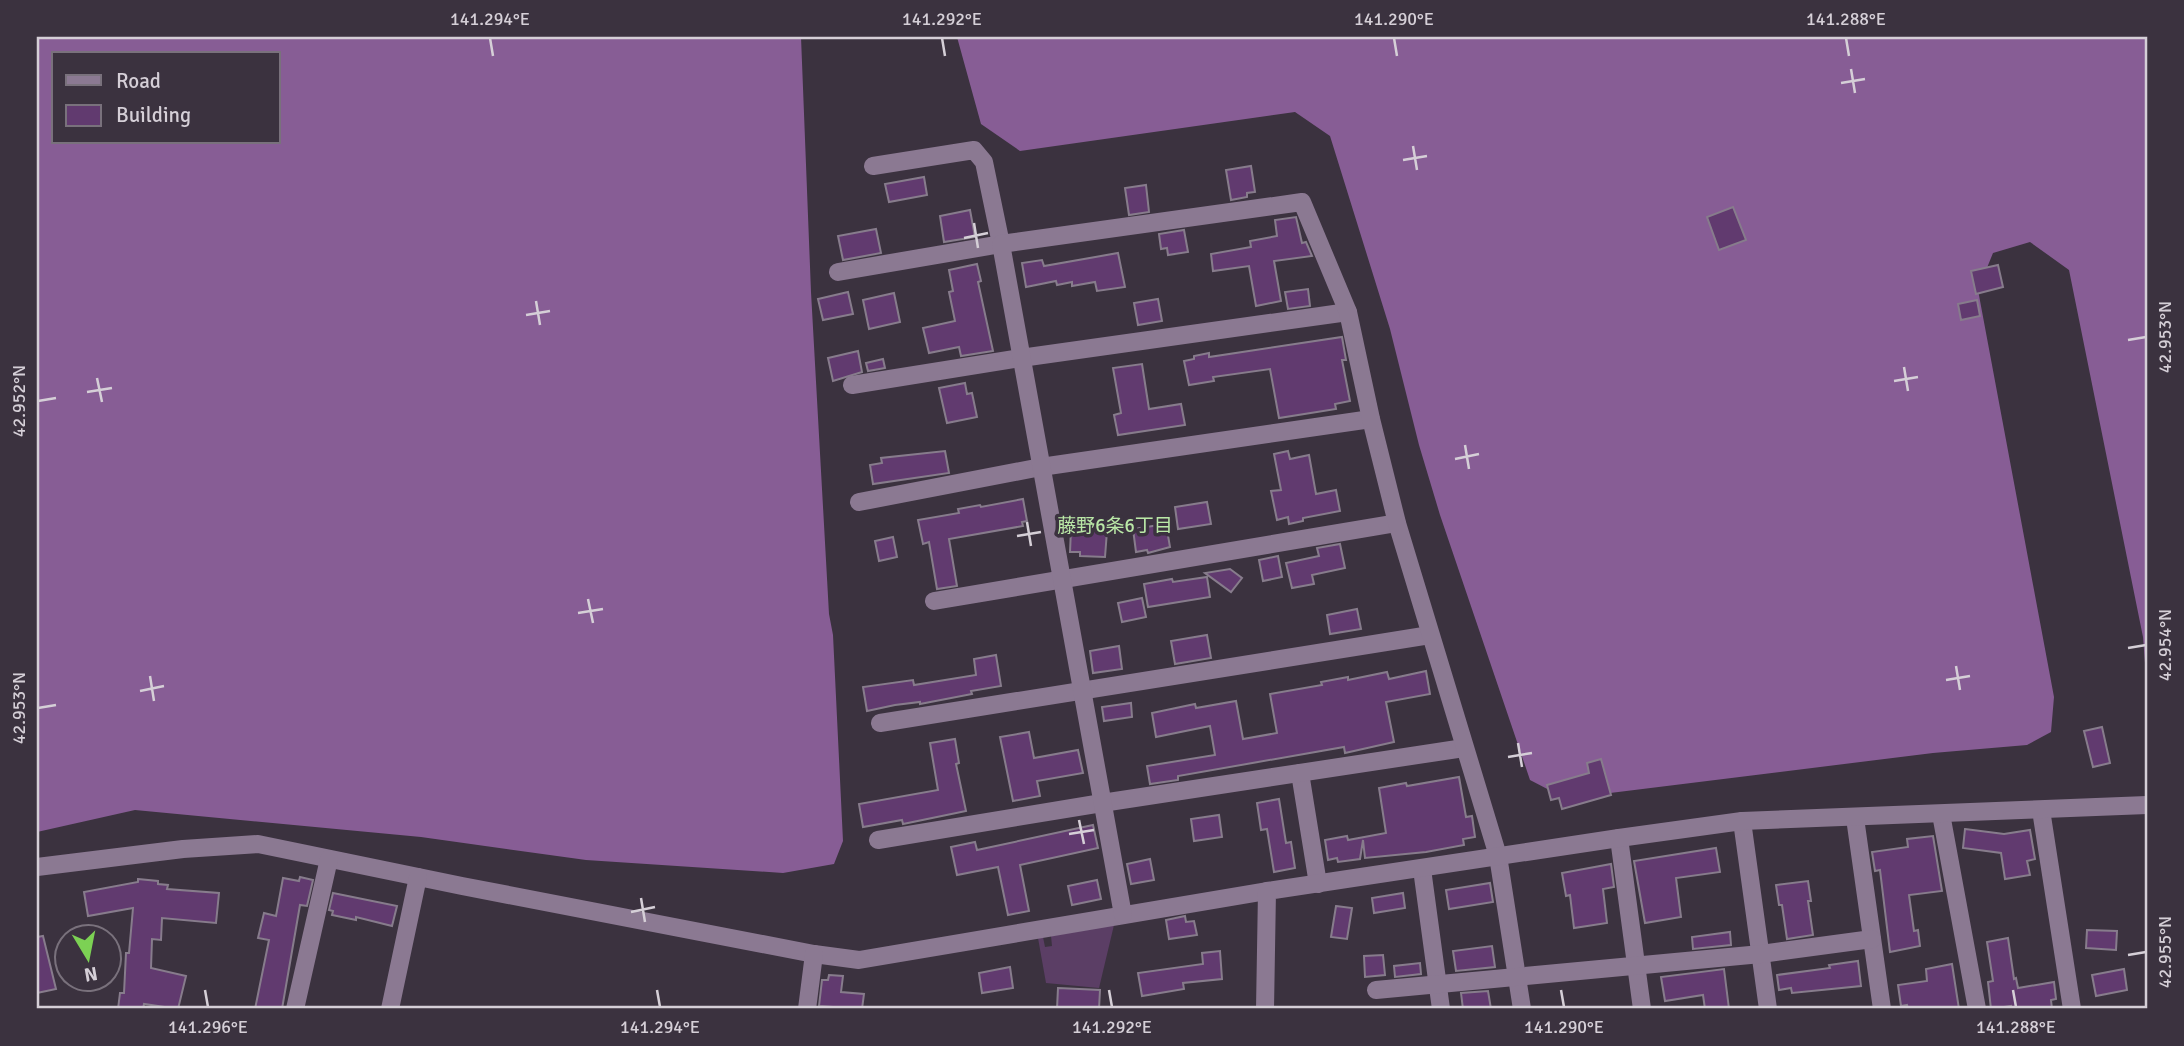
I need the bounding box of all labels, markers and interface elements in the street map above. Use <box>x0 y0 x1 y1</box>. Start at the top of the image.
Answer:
text: 141.294°E <box>450 8 530 30</box>
text: 141.292°E <box>902 8 982 30</box>
text: 141.290°E <box>1354 8 1434 30</box>
text: 141.288°E <box>1806 8 1886 30</box>
legend <box>52 52 280 144</box>
text: Road <box>116 68 161 94</box>
text: Building <box>116 102 191 128</box>
text: 42.953°N <box>2154 301 2176 373</box>
text: 42.952°N <box>8 365 30 437</box>
district label: 藤野6条6丁目 <box>1057 514 1173 538</box>
text: 42.954°N <box>2154 609 2176 681</box>
text: 42.953°N <box>8 672 30 744</box>
text: 42.955°N <box>2154 916 2176 988</box>
north arrow <box>52 923 122 993</box>
text: N <box>82 961 99 987</box>
text: 141.296°E <box>168 1016 248 1038</box>
text: 141.294°E <box>620 1016 700 1038</box>
text: 141.292°E <box>1072 1016 1152 1038</box>
text: 141.290°E <box>1524 1016 1604 1038</box>
text: 141.288°E <box>1976 1016 2056 1038</box>

